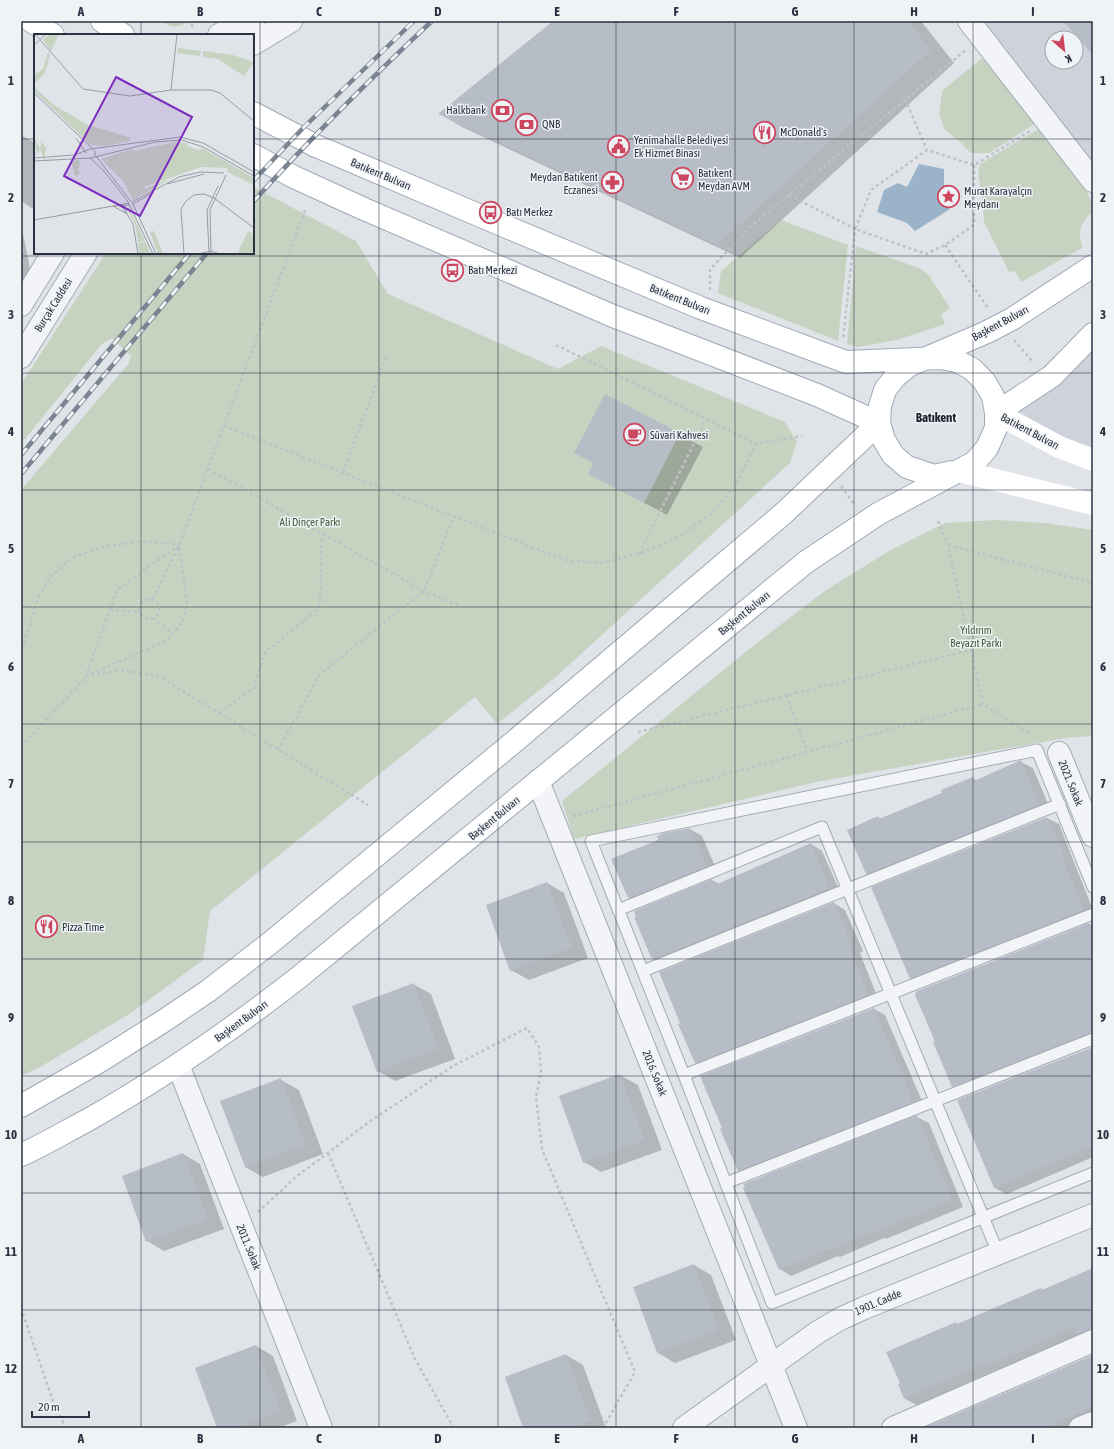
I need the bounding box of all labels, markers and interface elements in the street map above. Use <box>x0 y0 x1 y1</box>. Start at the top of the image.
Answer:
text: A <box>77 4 85 19</box>
text: B <box>197 4 204 19</box>
text: C <box>316 4 322 19</box>
text: D <box>434 4 442 19</box>
text: E <box>554 4 560 19</box>
text: F <box>673 4 679 19</box>
text: G <box>792 4 799 19</box>
text: H <box>910 4 918 19</box>
text: I <box>1031 4 1035 19</box>
north arrow <box>1044 30 1084 70</box>
inset map <box>34 34 254 254</box>
text: K <box>1063 52 1074 66</box>
text: 1 <box>8 73 14 88</box>
text: 1 <box>1100 73 1106 88</box>
bank icon: Halkbank <box>489 97 515 123</box>
place label: Halkbank <box>446 104 486 116</box>
bank icon: QNB <box>514 111 540 137</box>
place label: QNB <box>542 118 561 130</box>
restaurant icon: McDonald's <box>752 119 778 145</box>
place label: McDonald's <box>780 126 827 138</box>
public building icon: Yenimahalle Belediyesi Ek Hizmet Binası <box>606 133 632 159</box>
place label: Yenimahalle Belediyesi Ek Hizmet Binası <box>634 134 728 159</box>
street label: Batıkent Bulvarı <box>349 156 413 192</box>
supermarket icon: Batıkent Meydan AVM <box>670 166 696 192</box>
place label: Batıkent Meydan AVM <box>698 167 750 192</box>
pharmacy icon: Meydan Batıkent Eczanesi <box>600 170 626 196</box>
place label: Meydan Batıkent Eczanesi <box>530 171 598 196</box>
place icon: Murat Karayalçın Meydanı <box>936 184 962 210</box>
place label: Murat Karayalçın Meydanı <box>964 185 1032 210</box>
text: 2 <box>8 190 14 205</box>
text: 2 <box>1100 190 1106 205</box>
bus stop icon: Batı Merkez <box>478 199 504 225</box>
place label: Batı Merkez <box>506 206 553 218</box>
bus stop icon: Batı Merkezi <box>440 257 466 283</box>
place label: Batı Merkezi <box>468 264 517 276</box>
street label: Burçak Caddesi <box>32 276 74 334</box>
street label: Batıkent Bulvarı <box>648 281 712 317</box>
street label: Başkent Bulvarı <box>970 303 1030 343</box>
text: 3 <box>8 307 14 322</box>
text: 3 <box>1100 307 1106 322</box>
district label: Batıkent <box>916 410 956 425</box>
street label: Batıkent Bulvarı <box>999 411 1061 451</box>
cafe icon: Süvari Kahvesi <box>622 422 648 448</box>
text: 4 <box>7 424 14 439</box>
text: 4 <box>1099 424 1106 439</box>
place label: Süvari Kahvesi <box>650 429 708 441</box>
park label: Ali Dinçer Parkı <box>280 516 340 528</box>
text: 5 <box>8 541 14 556</box>
text: 5 <box>1100 541 1106 556</box>
street label: Başkent Bulvarı <box>716 589 772 637</box>
park label: Yıldırım Beyazıt Parkı <box>950 624 1002 649</box>
text: 6 <box>8 659 14 674</box>
text: 6 <box>1100 659 1106 674</box>
street label: 2021. Sokak <box>1056 758 1086 808</box>
text: 7 <box>8 776 14 791</box>
text: 7 <box>1100 776 1106 791</box>
street label: Başkent Bulvarı <box>466 794 522 842</box>
text: 8 <box>8 893 14 908</box>
text: 8 <box>1100 893 1106 908</box>
restaurant icon: Pizza Time <box>33 914 59 940</box>
place label: Pizza Time <box>62 921 104 933</box>
street label: Başkent Bulvarı <box>212 998 270 1044</box>
text: 9 <box>8 1010 14 1025</box>
text: 9 <box>1100 1010 1106 1025</box>
street label: 2016. Sokak <box>640 1048 670 1098</box>
text: 10 <box>5 1127 17 1142</box>
text: 10 <box>1097 1127 1109 1142</box>
street label: 2011. Sokak <box>234 1222 264 1272</box>
text: 11 <box>5 1244 17 1259</box>
text: 11 <box>1097 1244 1109 1259</box>
street label: 1901. Cadde <box>853 1287 903 1317</box>
text: 12 <box>5 1361 17 1376</box>
text: 12 <box>1097 1361 1109 1376</box>
scale bar <box>32 1393 89 1419</box>
text: 20 m <box>38 1400 60 1414</box>
text: A <box>77 1431 85 1446</box>
text: B <box>197 1431 204 1446</box>
text: C <box>316 1431 322 1446</box>
text: D <box>434 1431 442 1446</box>
text: E <box>554 1431 560 1446</box>
text: F <box>673 1431 679 1446</box>
text: G <box>792 1431 799 1446</box>
text: H <box>910 1431 918 1446</box>
text: I <box>1031 1431 1035 1446</box>

